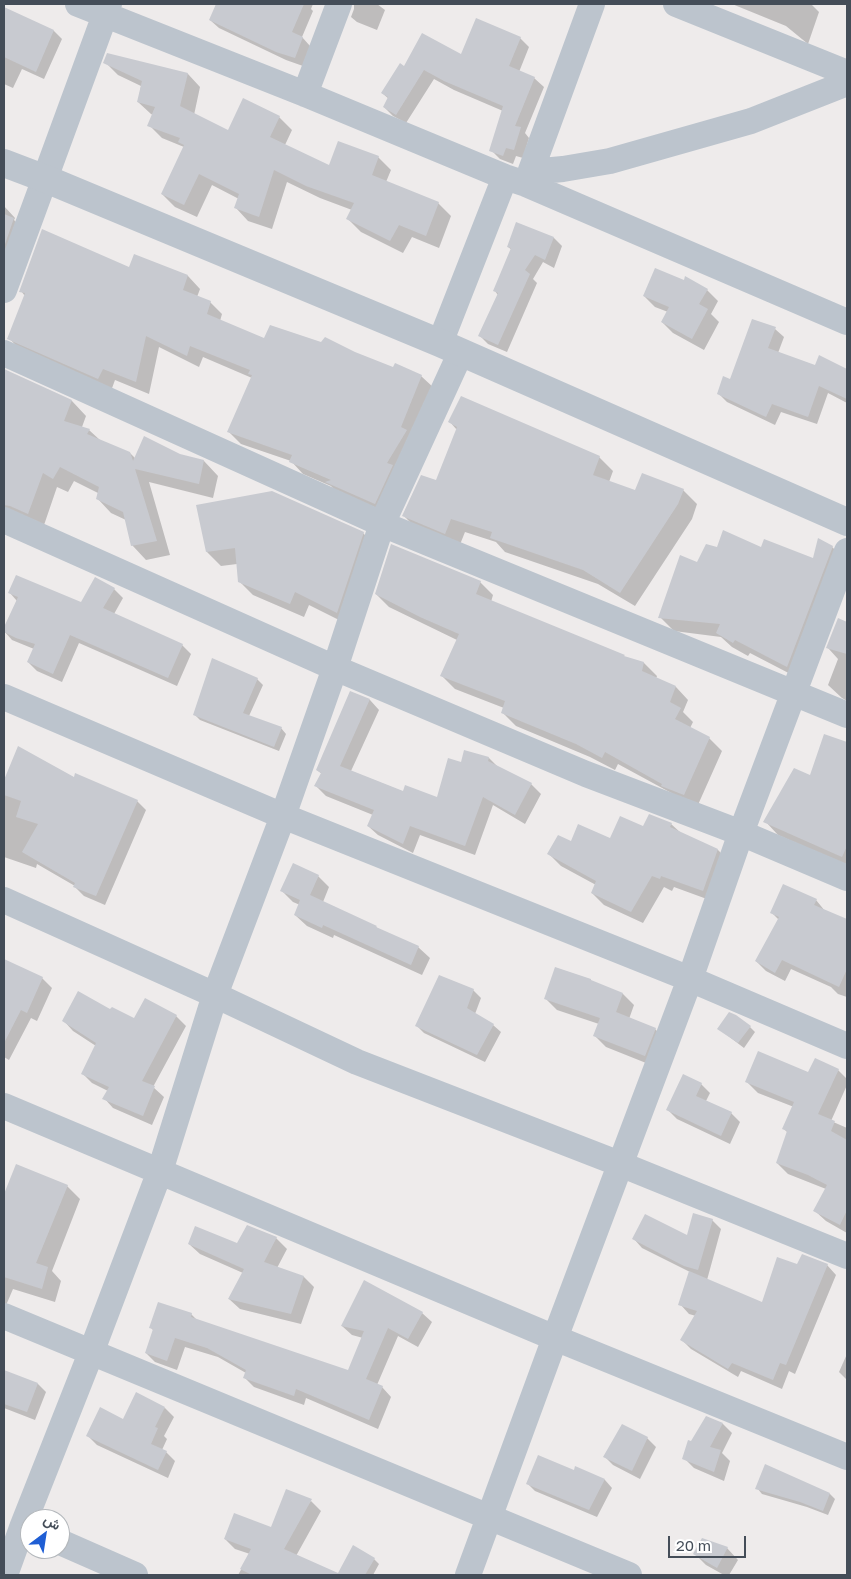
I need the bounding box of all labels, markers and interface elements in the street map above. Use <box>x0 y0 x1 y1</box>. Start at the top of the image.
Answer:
north arrow <box>20 1509 70 1559</box>
text: ش <box>41 1510 64 1533</box>
scale bar <box>671 1526 748 1558</box>
text: 20 m <box>676 1536 711 1554</box>

